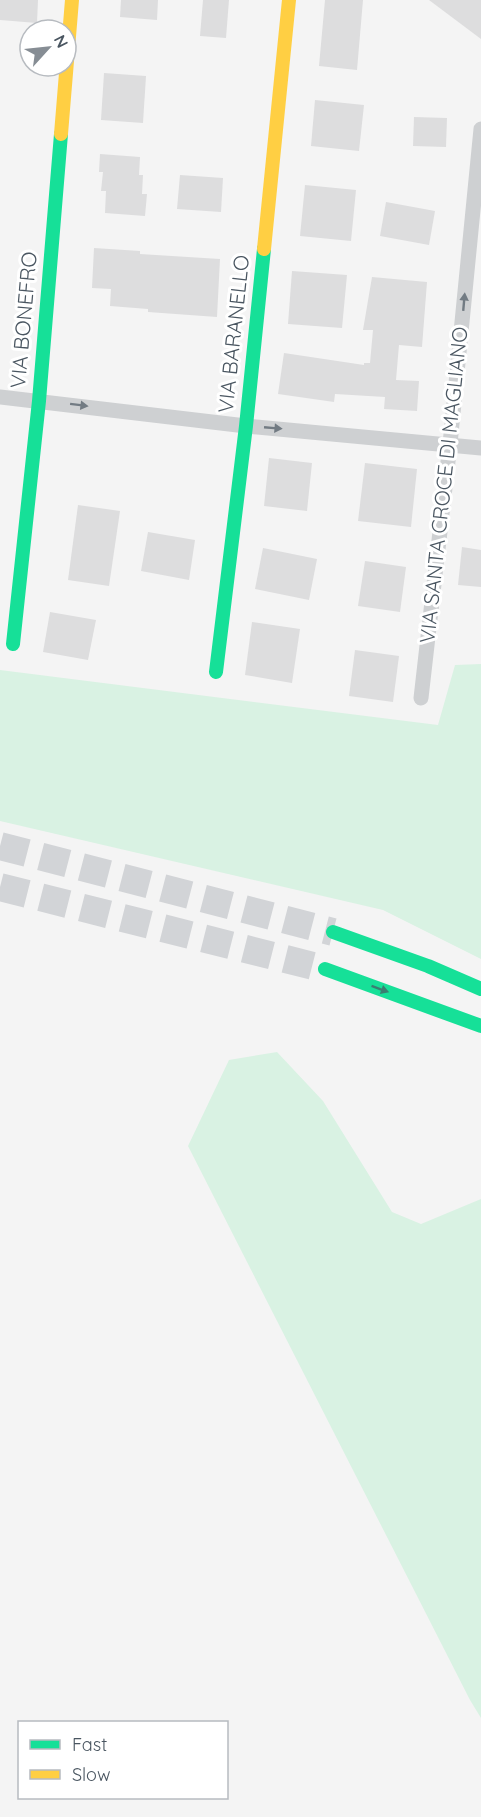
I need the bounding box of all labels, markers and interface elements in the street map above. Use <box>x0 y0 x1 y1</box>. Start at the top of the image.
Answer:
north arrow <box>18 18 78 78</box>
text: N <box>50 31 73 51</box>
street label: VIA BONEFRO <box>4 250 42 389</box>
street label: VIA BARANELLO <box>212 254 254 414</box>
one-way arrow <box>459 293 469 312</box>
street label: VIA SANTA CROCE DI MAGLIANO <box>413 325 473 644</box>
one-way arrow <box>70 401 89 410</box>
one-way arrow <box>263 423 282 433</box>
one-way arrow <box>371 985 389 995</box>
legend <box>18 1721 228 1799</box>
text: Fast <box>72 1733 107 1756</box>
text: Slow <box>72 1763 110 1786</box>

